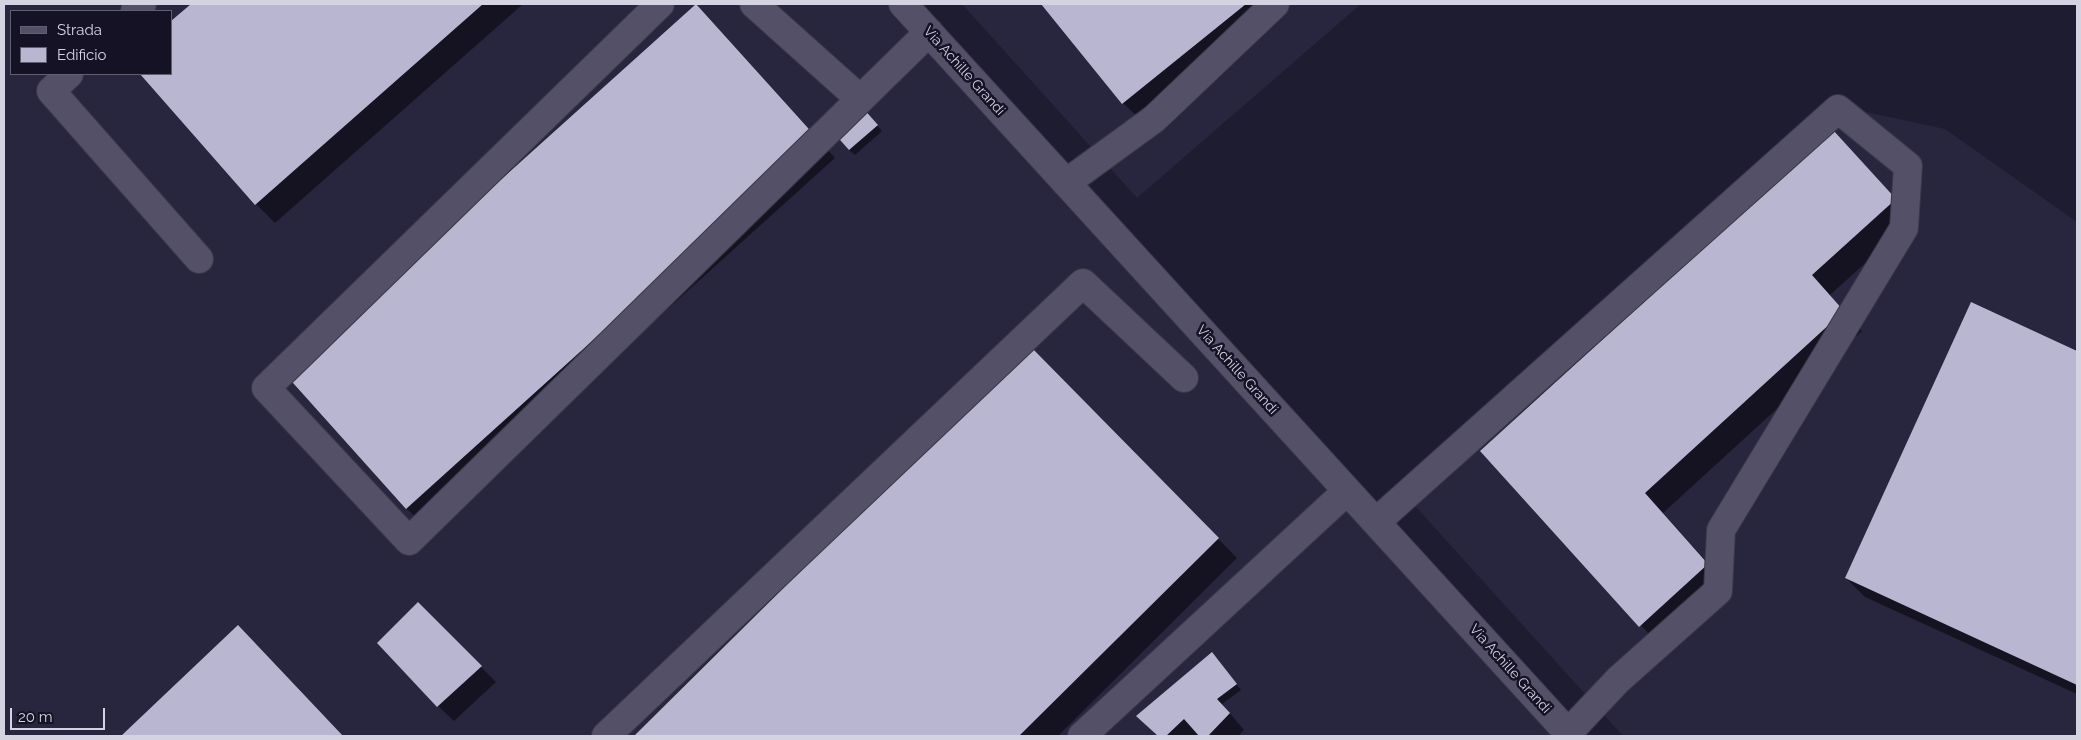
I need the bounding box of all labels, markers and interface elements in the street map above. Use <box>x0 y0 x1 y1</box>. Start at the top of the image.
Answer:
legend <box>10 10 172 75</box>
text: Strada <box>57 21 102 39</box>
street label: Via Achille Grandi <box>920 23 1008 119</box>
text: Edificio <box>57 46 107 64</box>
street label: Via Achille Grandi <box>1193 322 1281 418</box>
street label: Via Achille Grandi <box>1466 621 1554 717</box>
scale bar <box>12 698 108 730</box>
text: 20 m <box>18 708 53 726</box>

